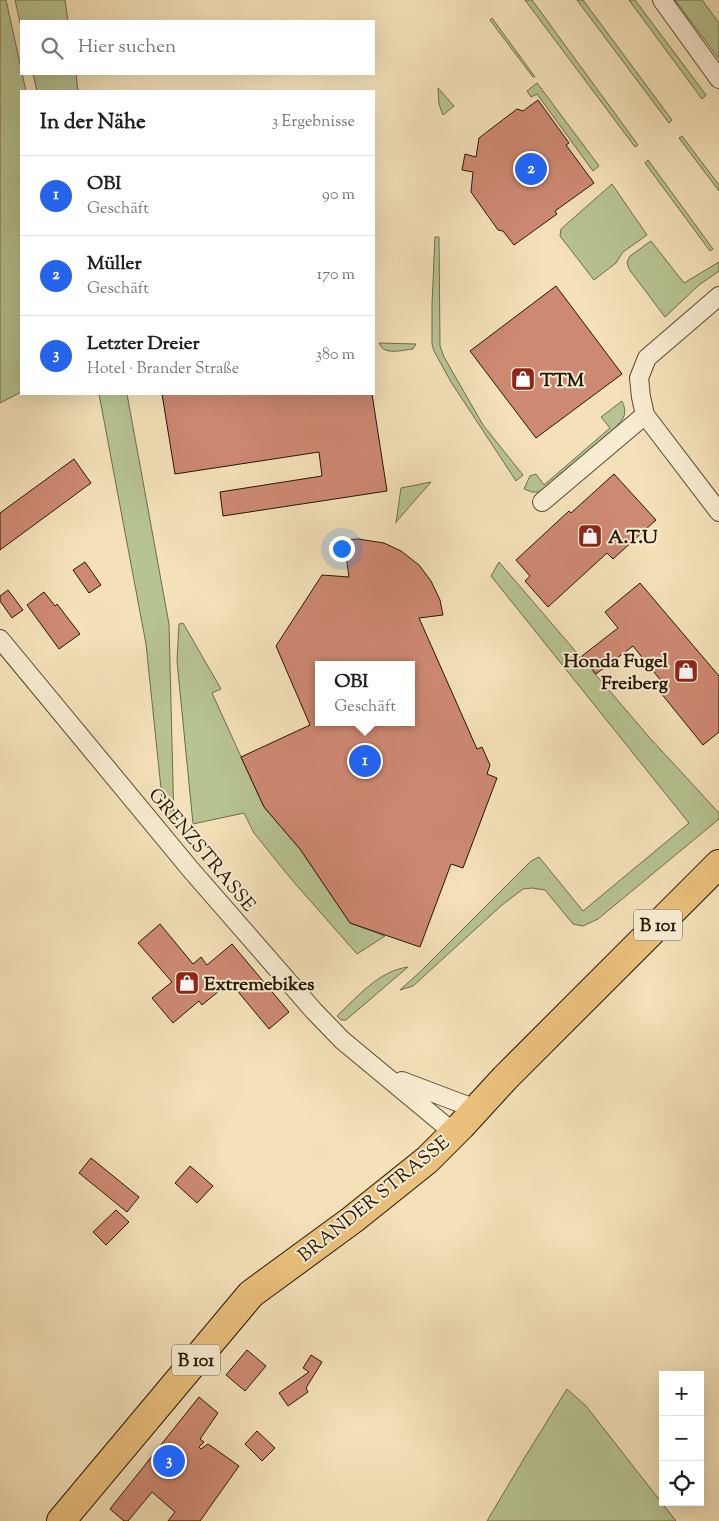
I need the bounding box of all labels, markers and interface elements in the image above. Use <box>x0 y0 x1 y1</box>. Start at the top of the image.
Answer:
search box <box>20 20 375 75</box>
icon: search <box>38 34 66 62</box>
text: Hier suchen <box>78 34 176 61</box>
text: In der Nähe <box>40 108 146 138</box>
text: 3 Ergebnisse <box>272 111 355 134</box>
pin: 2 <box>515 150 547 188</box>
text: OBI <box>87 171 121 198</box>
text: 1 <box>53 184 59 207</box>
text: 90 m <box>322 184 355 207</box>
text: Geschäft <box>87 198 149 221</box>
text: Müller <box>87 251 142 278</box>
text: 2 <box>52 264 60 287</box>
text: 170 m <box>317 264 355 287</box>
text: Geschäft <box>87 278 149 301</box>
text: Letzter Dreier <box>87 331 200 358</box>
text: 3 <box>53 344 59 367</box>
text: 380 m <box>315 344 355 367</box>
text: Hotel · Brander Straße <box>87 358 239 381</box>
shop icon: TTM <box>510 366 536 392</box>
place label: TTM <box>540 368 585 395</box>
shop icon: A.T.U <box>577 523 603 549</box>
place label: A.T.U <box>608 525 658 552</box>
your location <box>329 536 355 562</box>
place label: Honda Fugel Freiberg <box>564 649 669 698</box>
shop icon: Honda Fugel Freiberg <box>673 658 699 684</box>
popup <box>315 661 415 726</box>
text: OBI <box>334 669 369 696</box>
text: Geschäft <box>334 696 396 719</box>
pin: 1 <box>349 742 381 780</box>
street label: GRENZSTRASSE <box>141 783 261 919</box>
road number: B 101 <box>634 910 682 940</box>
shop icon: Extremebikes <box>174 970 200 996</box>
place label: Extremebikes <box>204 972 315 999</box>
street label: BRANDER STRASSE <box>293 1130 457 1270</box>
road number: B 101 <box>172 1344 220 1376</box>
map controls <box>659 1371 704 1506</box>
button: + <box>659 1371 704 1416</box>
button: − <box>659 1416 704 1461</box>
pin: 3 <box>153 1442 185 1480</box>
button: locate <box>659 1461 704 1506</box>

